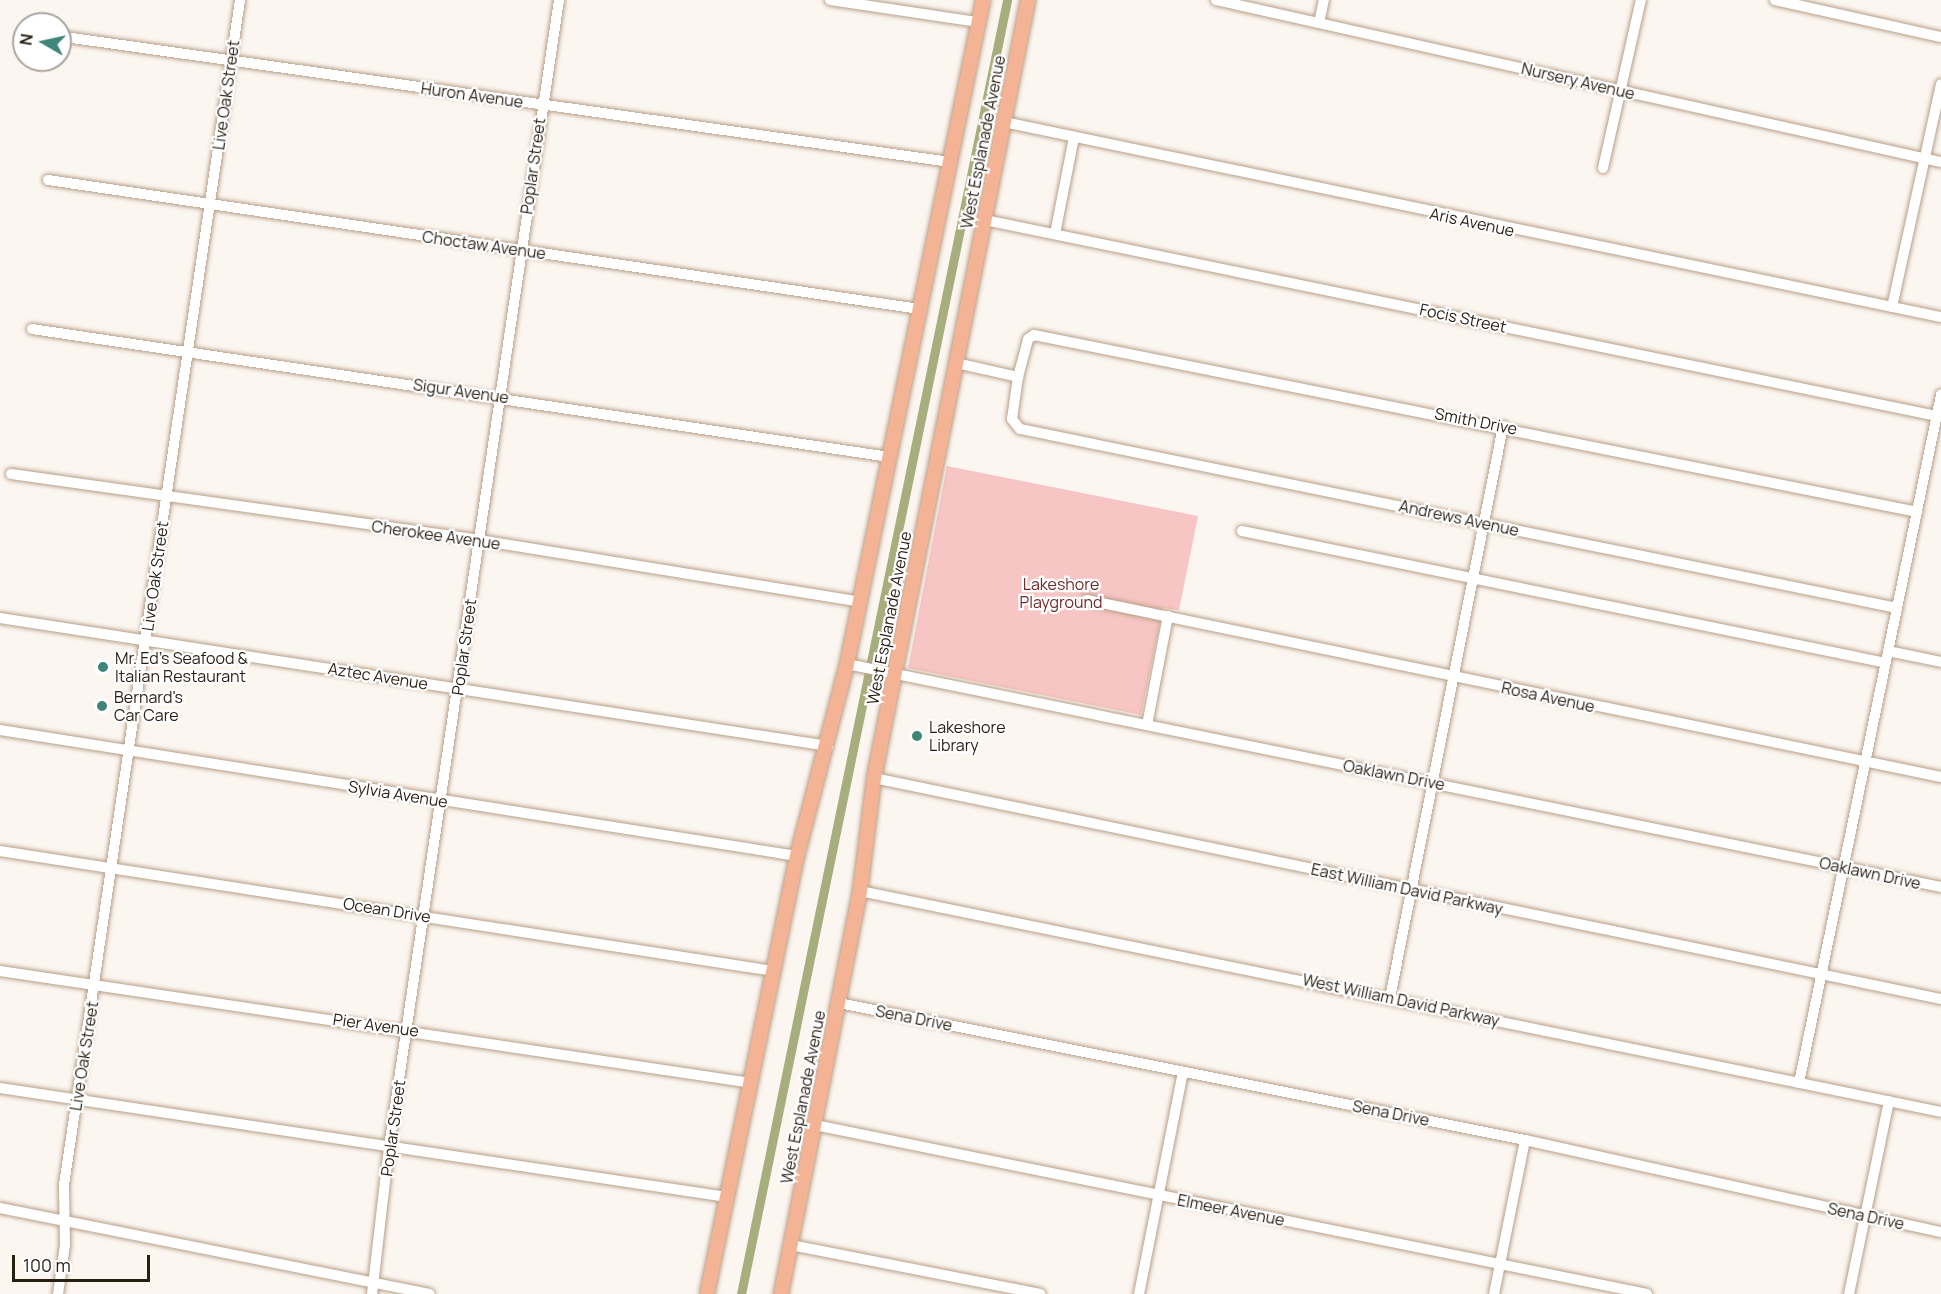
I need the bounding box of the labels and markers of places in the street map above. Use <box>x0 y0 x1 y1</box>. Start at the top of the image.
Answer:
place label: Mr. Ed's Seafood & Italian Restaurant <box>115 648 248 686</box>
marker: Mr. Ed's Seafood & Italian Restaurant <box>96 660 110 674</box>
place label: Bernard's Car Care <box>114 687 183 725</box>
marker: Bernard's Car Care <box>95 699 109 713</box>
place label: Lakeshore Library <box>929 717 1006 755</box>
marker: Lakeshore Library <box>910 729 924 743</box>

